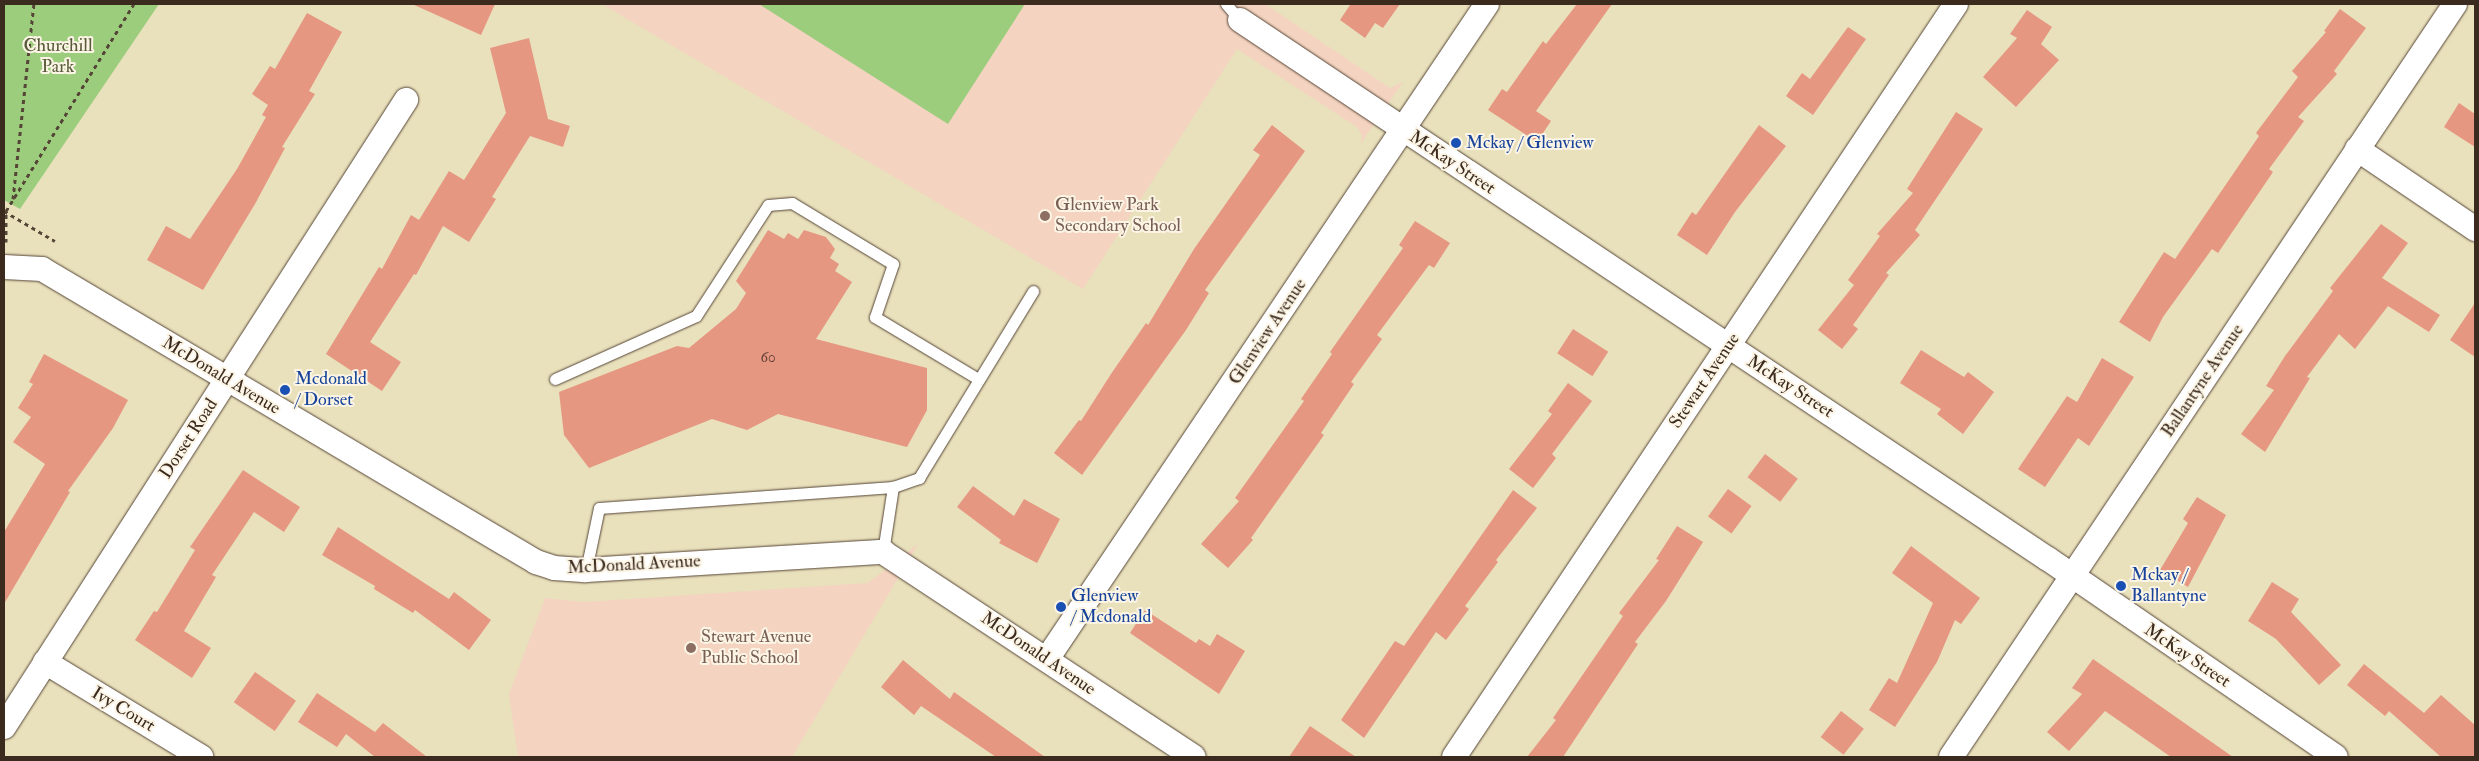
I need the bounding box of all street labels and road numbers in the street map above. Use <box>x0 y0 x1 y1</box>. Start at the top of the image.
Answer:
street label: McKay Street <box>1405 126 1499 200</box>
street label: Glenview Avenue <box>1225 275 1311 389</box>
street label: Ballantyne Avenue <box>2157 320 2249 442</box>
street label: Stewart Avenue <box>1665 329 1745 433</box>
street label: McDonald Avenue <box>158 332 284 420</box>
street label: McKay Street <box>1743 351 1837 423</box>
street label: Dorset Road <box>155 395 223 483</box>
street label: McDonald Avenue <box>567 551 701 579</box>
street label: McDonald Avenue <box>977 608 1099 700</box>
street label: McKay Street <box>2140 619 2234 693</box>
street label: Ivy Court <box>87 683 159 737</box>

